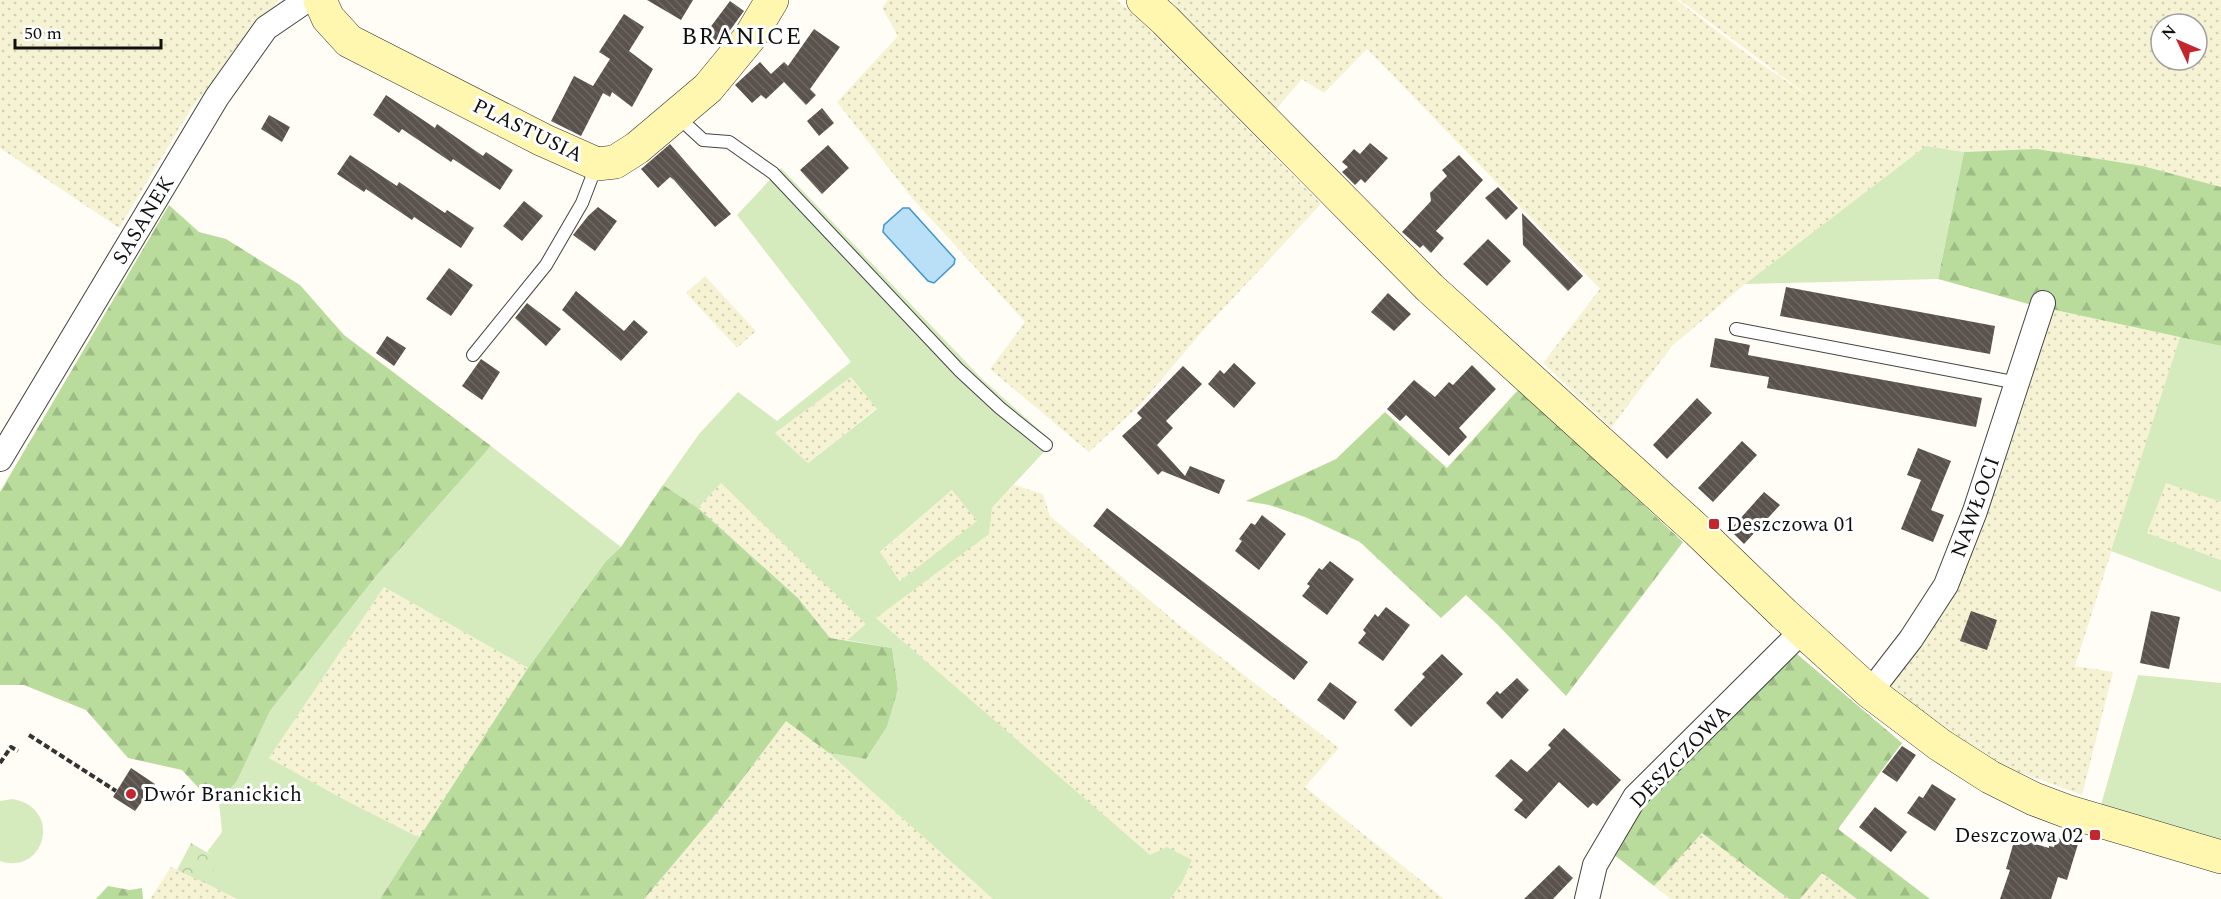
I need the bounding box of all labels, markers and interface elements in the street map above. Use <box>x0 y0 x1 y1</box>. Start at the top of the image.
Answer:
scale bar <box>15 12 160 50</box>
north arrow <box>2149 12 2209 72</box>
district label: BRANICE <box>681 19 803 55</box>
text: N <box>2156 19 2182 45</box>
text: 50 m <box>24 20 62 47</box>
street label: PLASTUSIA <box>467 90 588 172</box>
street label: SASANEK <box>105 170 183 271</box>
street label: NAWŁOCI <box>1943 452 2009 562</box>
place label: Deszczowa 01 <box>1726 509 1855 541</box>
marker: Deszczowa 01 <box>1707 517 1721 531</box>
street label: DESZCZOWA <box>1623 697 1739 816</box>
place label: Dwór Branickich <box>143 779 302 811</box>
marker: Dwór Branickich <box>124 787 138 801</box>
place label: Deszczowa 02 <box>1954 820 2083 852</box>
marker: Deszczowa 02 <box>2088 828 2102 842</box>

